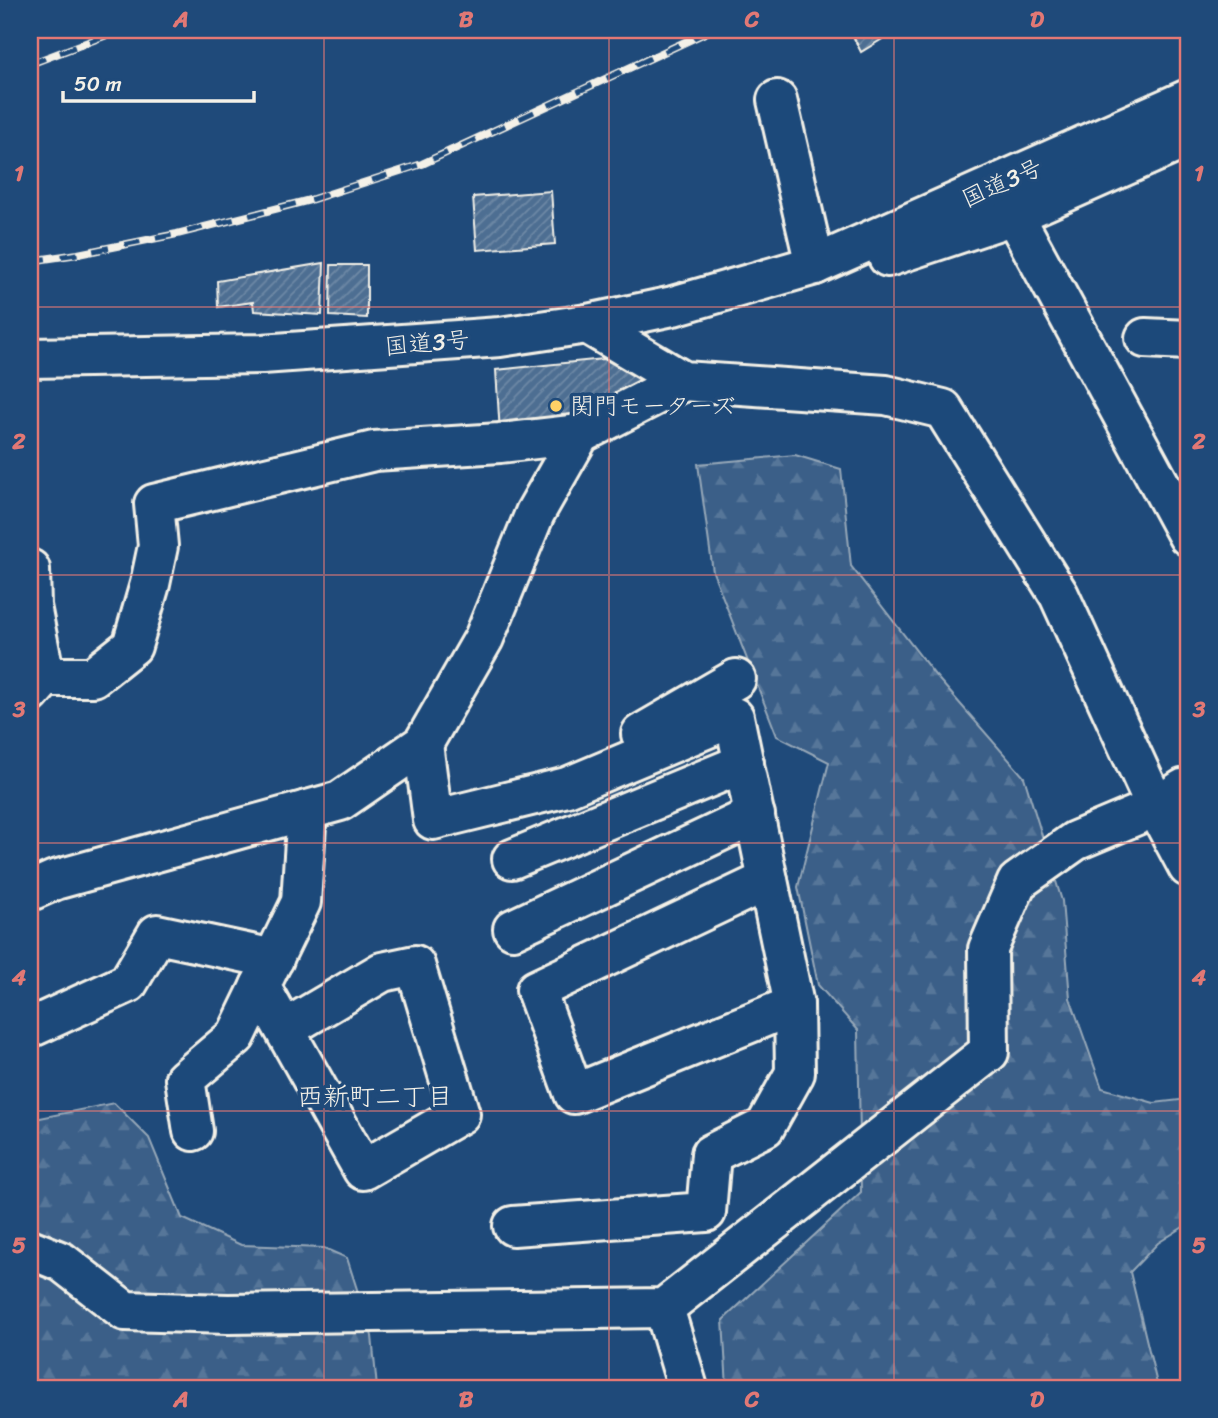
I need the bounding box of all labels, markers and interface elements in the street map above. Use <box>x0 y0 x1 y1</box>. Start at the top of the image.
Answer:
text: A <box>172 0 189 40</box>
text: B <box>459 0 474 40</box>
text: C <box>744 0 760 40</box>
text: D <box>1030 0 1045 40</box>
scale bar <box>63 60 254 104</box>
text: 50 m <box>74 65 122 103</box>
street label: 国道3号 <box>955 146 1049 220</box>
text: 1 <box>14 153 24 194</box>
text: 1 <box>1194 153 1204 194</box>
street label: 国道3号 <box>383 318 471 368</box>
place label: 関門モーターズ <box>570 385 736 427</box>
marker: 関門モーターズ <box>548 398 564 414</box>
text: 2 <box>11 421 26 462</box>
text: 2 <box>1191 421 1206 462</box>
text: 3 <box>12 689 26 730</box>
text: 3 <box>1192 689 1206 730</box>
text: 4 <box>11 957 27 998</box>
text: 4 <box>1191 957 1207 998</box>
district label: 西新町二丁目 <box>297 1073 453 1119</box>
text: 5 <box>12 1225 26 1266</box>
text: 5 <box>1192 1225 1206 1266</box>
text: A <box>172 1379 189 1418</box>
text: B <box>459 1379 474 1418</box>
text: C <box>744 1379 760 1418</box>
text: D <box>1030 1379 1045 1418</box>

